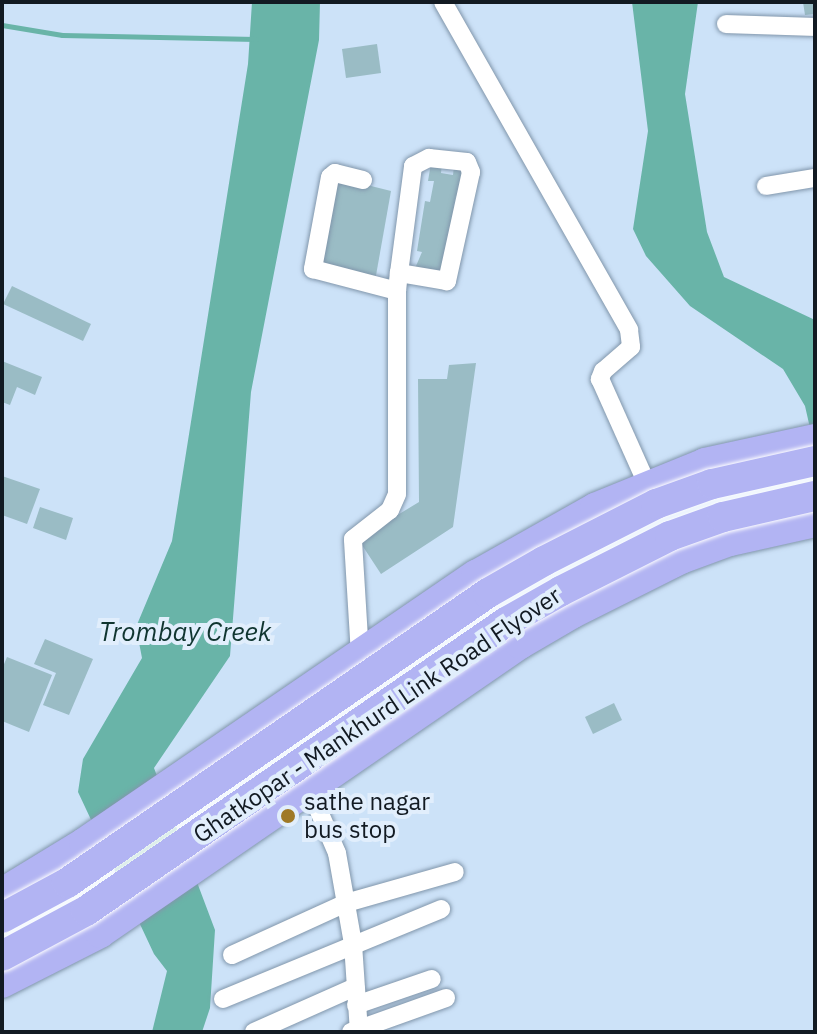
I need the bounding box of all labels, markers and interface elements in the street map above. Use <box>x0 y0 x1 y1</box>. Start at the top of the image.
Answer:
street label: Ghatkopar - Mankhurd Link Road Flyover <box>188 581 566 849</box>
water label: Trombay Creek <box>99 616 271 648</box>
place label: sathe nagar bus stop <box>304 788 430 844</box>
marker: sathe nagar bus stop <box>279 807 297 825</box>

